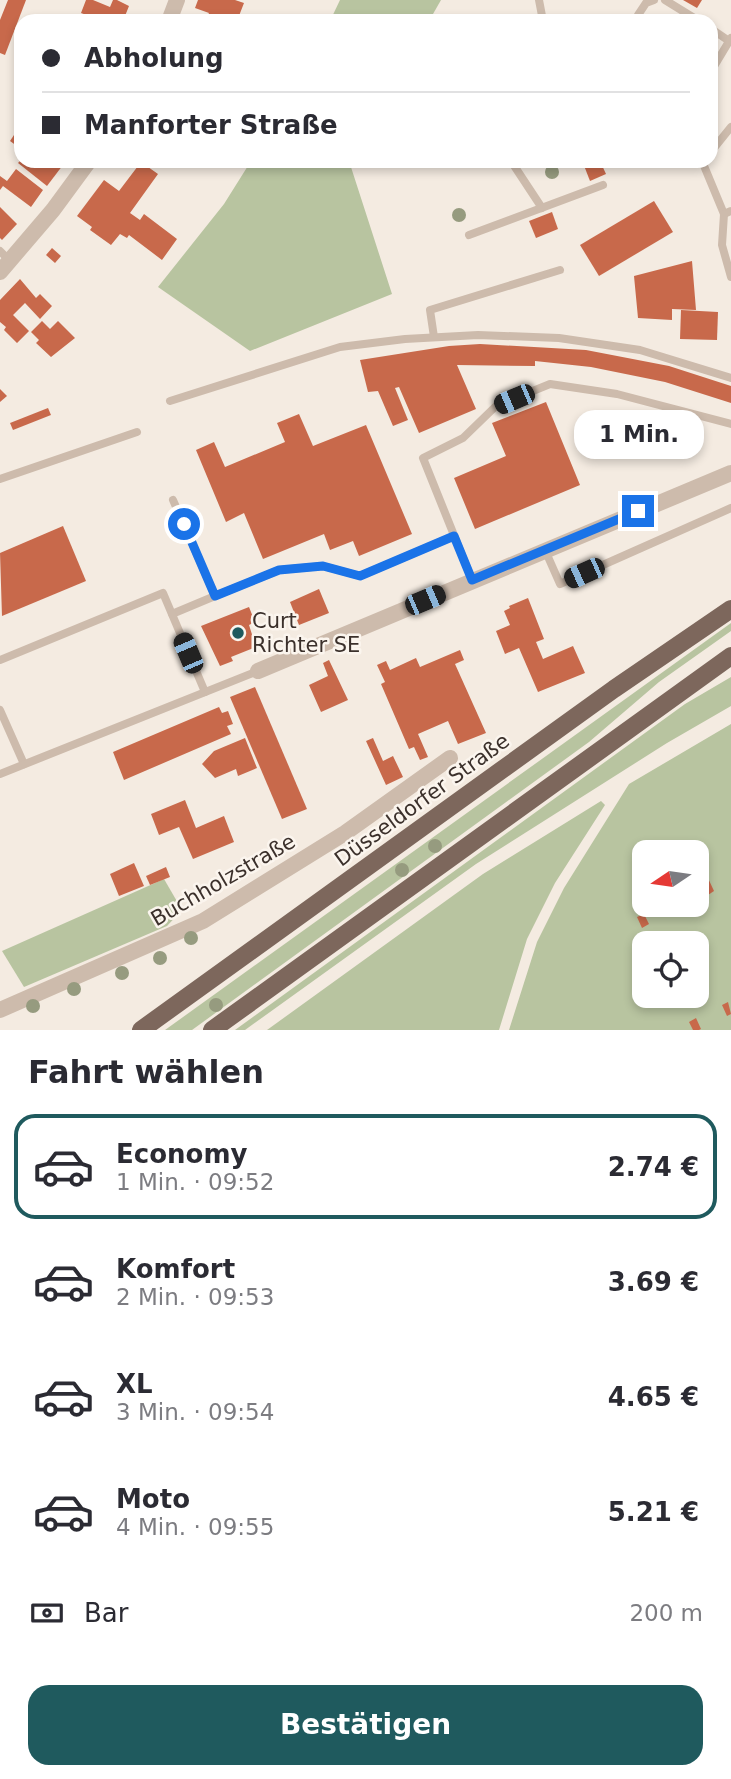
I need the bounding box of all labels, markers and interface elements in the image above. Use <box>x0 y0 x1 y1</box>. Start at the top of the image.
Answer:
text: Abholung <box>84 43 224 73</box>
text: Manforter Straße <box>84 110 338 140</box>
car <box>491 381 538 417</box>
callout: 1 Min. <box>573 410 703 458</box>
text: 1 Min. <box>599 421 679 447</box>
route end <box>622 495 654 527</box>
route start <box>168 508 200 540</box>
car <box>561 555 608 591</box>
car <box>402 582 449 618</box>
place label: Curt Richter SE <box>252 609 360 657</box>
marker: Curt Richter SE <box>230 625 246 641</box>
car <box>171 630 206 676</box>
street label: Düsseldorfer Straße <box>330 729 514 871</box>
street label: Buchholzstraße <box>147 829 299 931</box>
north arrow <box>632 840 709 917</box>
map controls <box>632 840 709 1008</box>
button: locate <box>632 931 709 1008</box>
text: Fahrt wählen <box>28 1053 264 1091</box>
icon: car <box>32 1135 95 1198</box>
text: Economy <box>116 1139 247 1169</box>
text: 2.74 € <box>608 1152 699 1182</box>
text: 1 Min. · 09:52 <box>116 1169 274 1195</box>
icon: car <box>32 1250 95 1313</box>
text: Komfort <box>116 1254 235 1284</box>
text: 3.69 € <box>608 1267 699 1297</box>
text: 2 Min. · 09:53 <box>116 1284 274 1310</box>
icon: car <box>32 1365 95 1428</box>
text: XL <box>116 1369 153 1399</box>
text: 4.65 € <box>608 1382 699 1412</box>
text: 3 Min. · 09:54 <box>116 1399 274 1425</box>
icon: car <box>32 1480 95 1543</box>
text: Moto <box>116 1484 190 1514</box>
text: 5.21 € <box>608 1497 699 1527</box>
text: 4 Min. · 09:55 <box>116 1514 274 1540</box>
icon: cash <box>28 1594 66 1632</box>
text: Bar <box>84 1598 128 1628</box>
text: 200 m <box>629 1600 703 1626</box>
button: Bestätigen <box>28 1685 703 1765</box>

